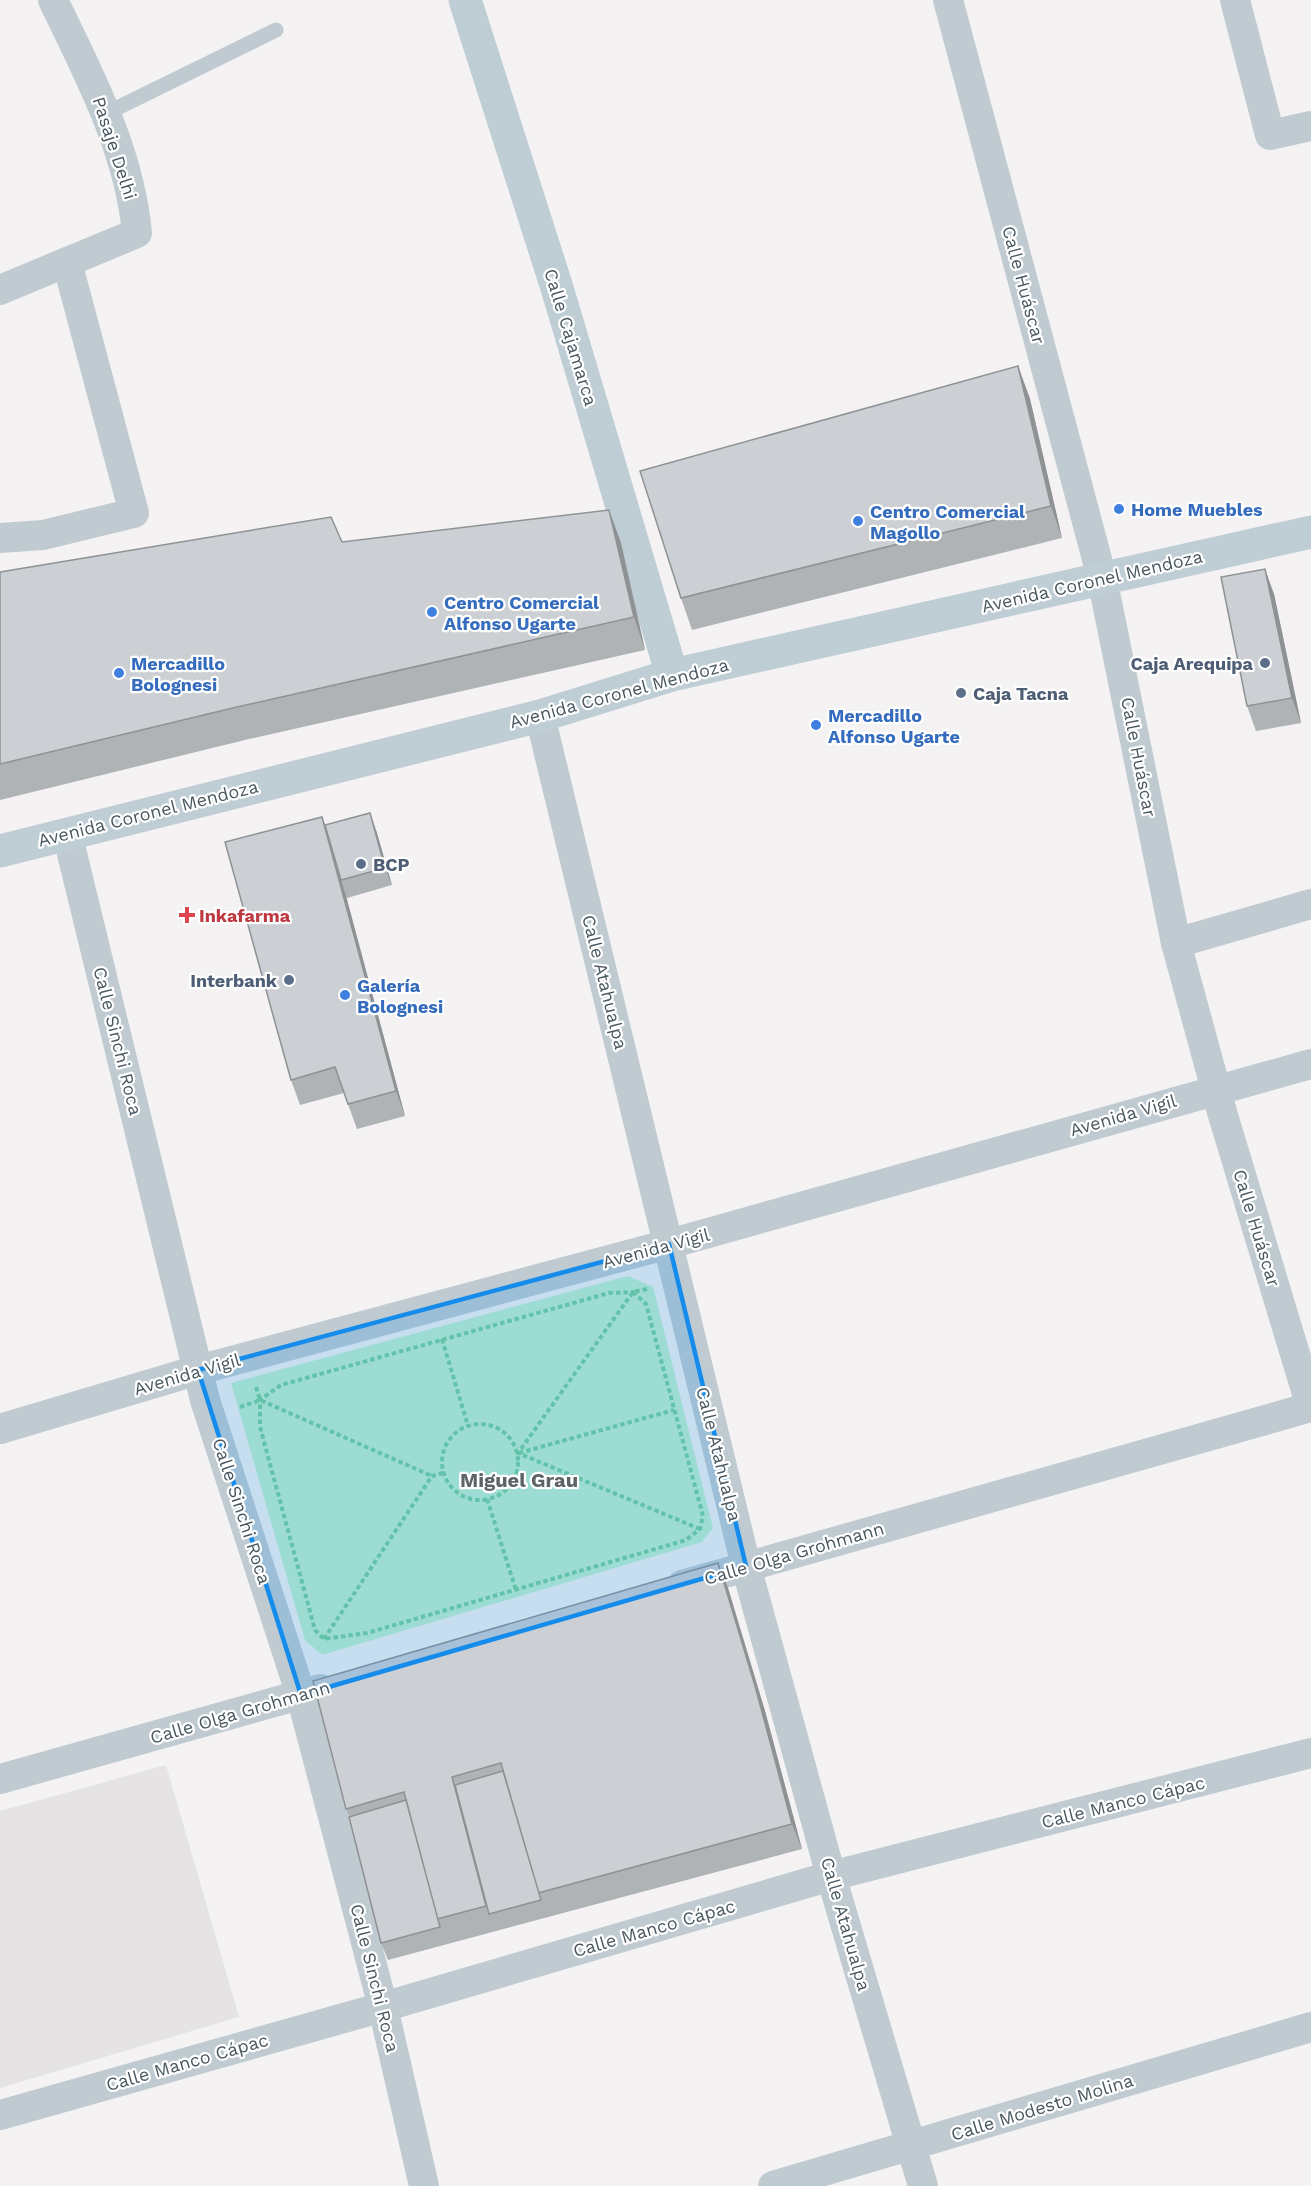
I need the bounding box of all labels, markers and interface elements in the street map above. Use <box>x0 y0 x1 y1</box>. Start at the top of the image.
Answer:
street label: Pasaje Delhi <box>88 94 142 202</box>
street label: Calle Huáscar <box>998 224 1050 346</box>
street label: Calle Cajamarca <box>540 266 602 408</box>
place label: Home Muebles <box>1131 499 1263 520</box>
place label: Centro Comercial Magollo <box>870 501 1025 543</box>
marker: Home Muebles <box>1112 502 1126 516</box>
marker: Centro Comercial Magollo <box>851 514 865 528</box>
street label: Avenida Coronel Mendoza <box>979 545 1205 617</box>
place label: Centro Comercial Alfonso Ugarte <box>444 592 599 634</box>
marker: Centro Comercial Alfonso Ugarte <box>425 605 439 619</box>
place label: Mercadillo Bolognesi <box>131 653 225 695</box>
place label: Caja Arequipa <box>1131 653 1254 674</box>
street label: Avenida Coronel Mendoza <box>507 654 731 732</box>
marker: Caja Arequipa <box>1258 656 1272 670</box>
marker: Mercadillo Bolognesi <box>112 666 126 680</box>
place label: Caja Tacna <box>973 683 1069 704</box>
marker: Caja Tacna <box>954 686 968 700</box>
street label: Calle Huáscar <box>1117 695 1161 819</box>
place label: Mercadillo Alfonso Ugarte <box>828 705 960 747</box>
marker: Mercadillo Alfonso Ugarte <box>809 718 823 732</box>
street label: Avenida Coronel Mendoza <box>36 775 260 851</box>
place label: BCP <box>373 854 410 875</box>
marker: BCP <box>354 857 368 871</box>
place label: Inkafarma <box>199 905 291 926</box>
marker: Inkafarma <box>180 908 194 922</box>
street label: Calle Atahualpa <box>578 913 632 1051</box>
street label: Calle Sinchi Roca <box>89 965 147 1117</box>
place label: Interbank <box>190 970 278 991</box>
marker: Interbank <box>282 973 296 987</box>
place label: Galería Bolognesi <box>357 975 443 1017</box>
marker: Galería Bolognesi <box>338 988 352 1002</box>
street label: Avenida Vigil <box>1067 1090 1179 1140</box>
street label: Calle Huáscar <box>1229 1167 1285 1289</box>
street label: Avenida Vigil <box>600 1224 712 1272</box>
street label: Avenida Vigil <box>131 1349 243 1399</box>
street label: Calle Atahualpa <box>692 1385 746 1523</box>
street label: Calle Sinchi Roca <box>208 1435 276 1587</box>
district label: Miguel Grau <box>460 1468 578 1492</box>
street label: Calle Olga Grohmann <box>702 1517 886 1589</box>
street label: Calle Olga Grohmann <box>148 1676 332 1748</box>
street label: Calle Manco Cápac <box>1039 1772 1207 1832</box>
street label: Calle Atahualpa <box>817 1855 875 1993</box>
street label: Calle Manco Cápac <box>570 1895 738 1961</box>
street label: Calle Sinchi Roca <box>346 1902 404 2054</box>
street label: Calle Manco Cápac <box>103 2029 271 2095</box>
street label: Calle Modesto Molina <box>948 2069 1136 2145</box>

